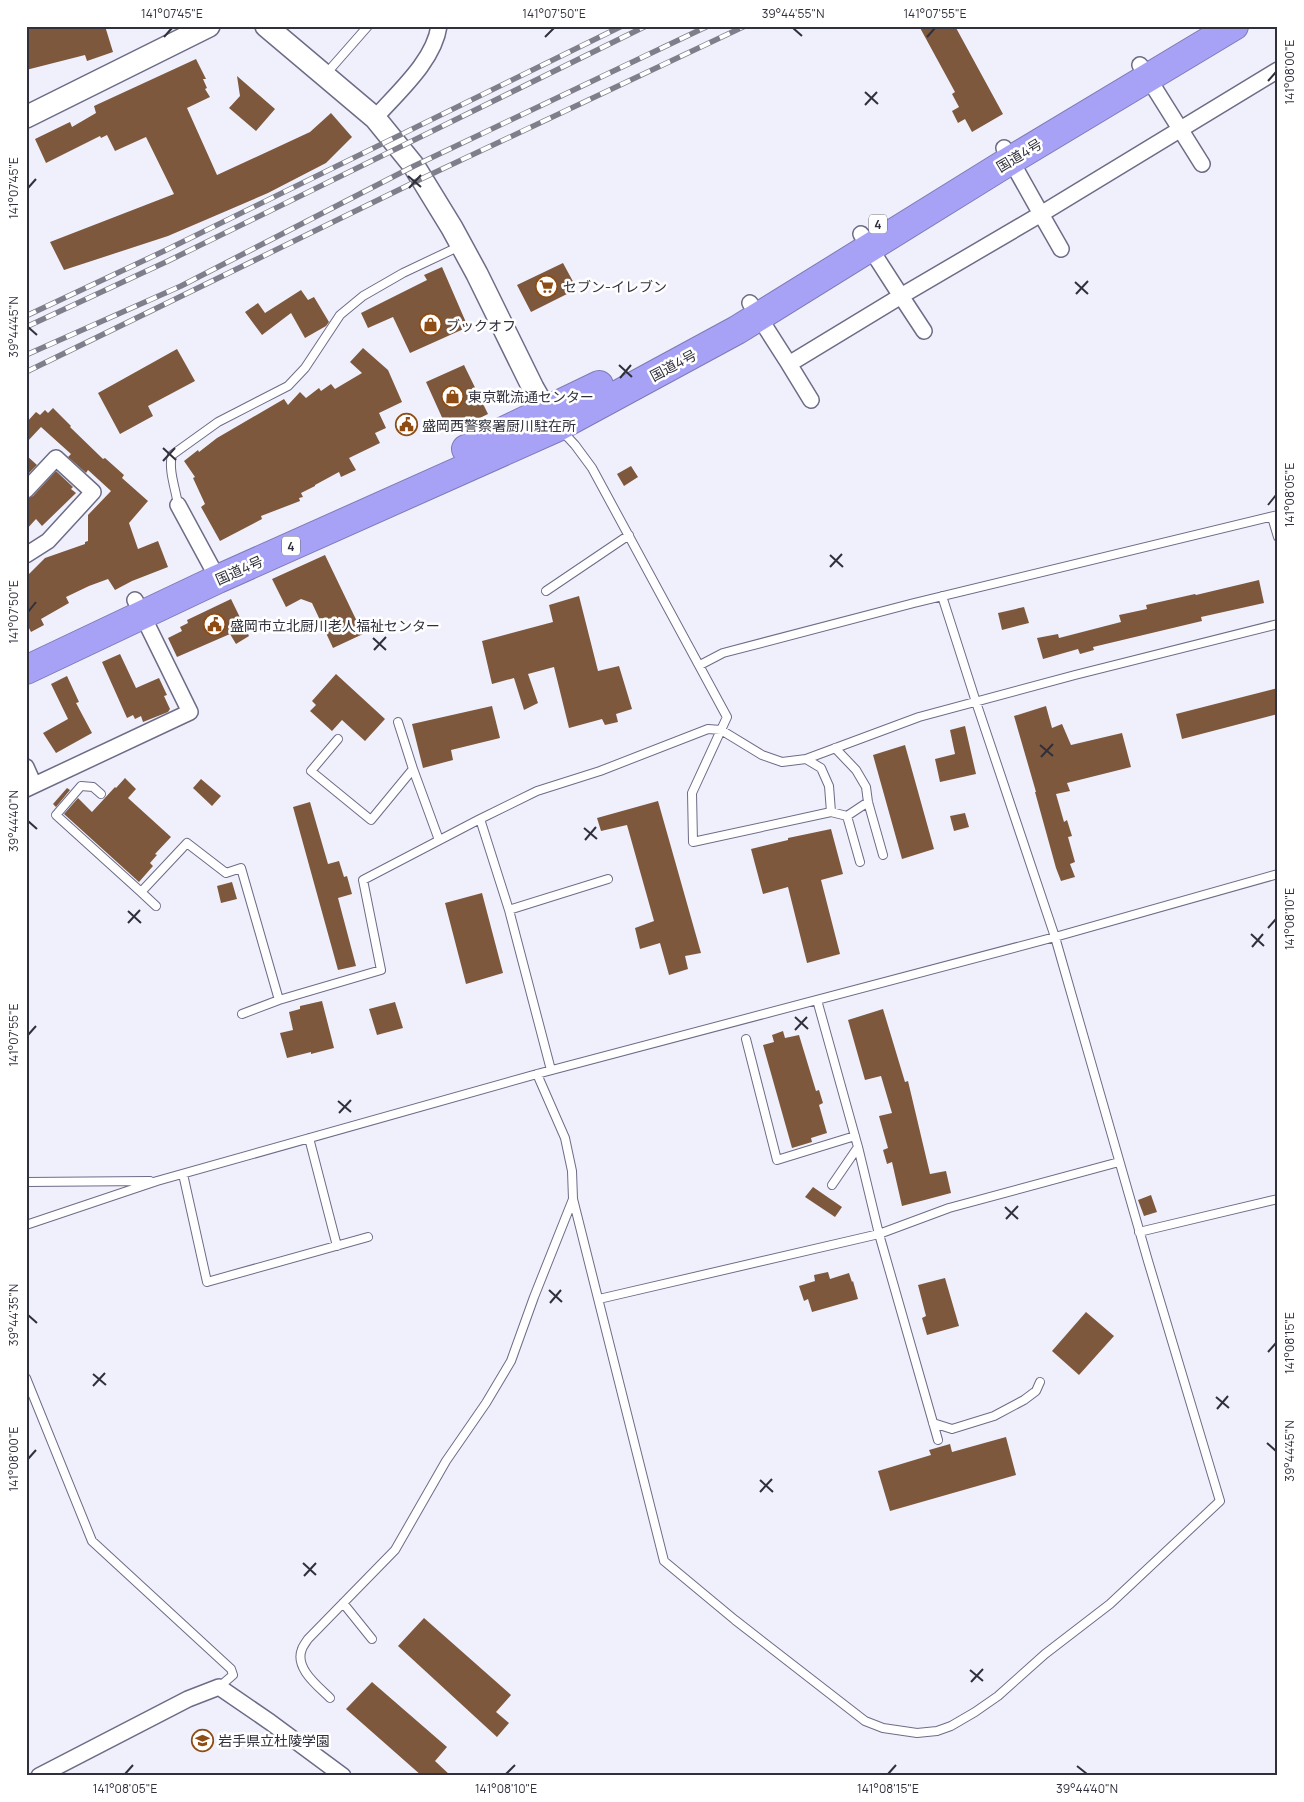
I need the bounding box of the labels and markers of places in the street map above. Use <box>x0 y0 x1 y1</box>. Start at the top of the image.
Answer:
supermarket icon: セブン-イレブン <box>535 274 559 298</box>
place label: セブン-イレブン <box>563 277 667 296</box>
shop icon: ブックオフ <box>418 313 442 337</box>
place label: ブックオフ <box>446 316 516 335</box>
shop icon: 東京靴流通センター <box>440 384 464 408</box>
place label: 東京靴流通センター <box>468 387 594 406</box>
public building icon: 盛岡西警察署厨川駐在所 <box>394 413 418 437</box>
place label: 盛岡西警察署厨川駐在所 <box>422 416 576 435</box>
public building icon: 盛岡市立北厨川老人福祉センター <box>202 613 226 637</box>
place label: 盛岡市立北厨川老人福祉センター <box>230 616 440 635</box>
school or university icon: 岩手県立杜陵学園 <box>190 1728 214 1752</box>
place label: 岩手県立杜陵学園 <box>218 1731 330 1750</box>

